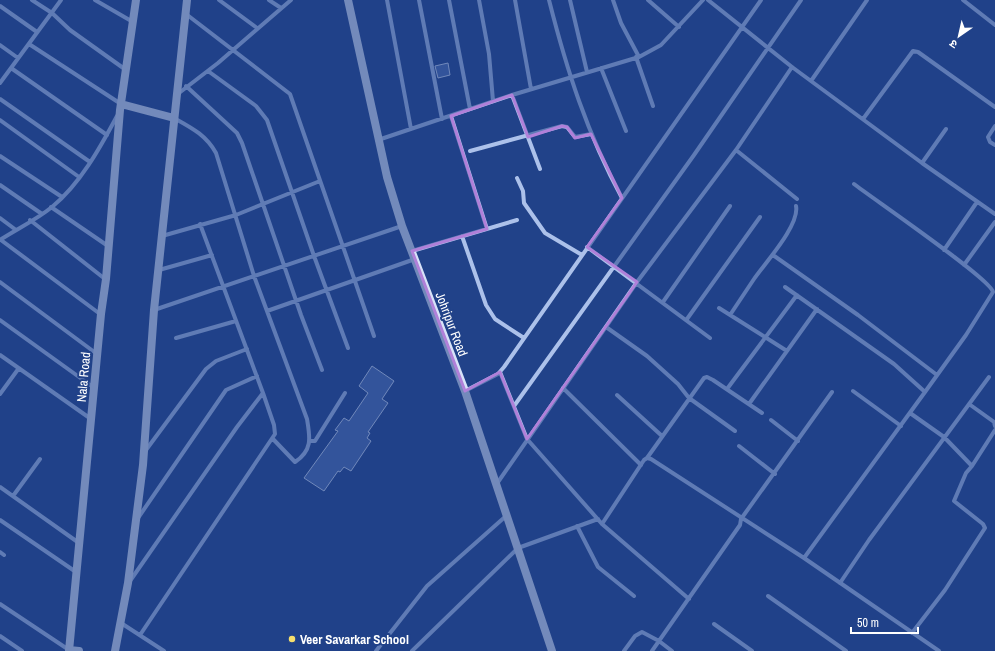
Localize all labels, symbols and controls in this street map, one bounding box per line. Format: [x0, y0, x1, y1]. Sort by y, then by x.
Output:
north arrow [939, 16, 979, 56]
text: उ [946, 36, 960, 52]
street label: Johripur Road [431, 290, 472, 359]
street label: Nala Road [73, 351, 94, 403]
scale bar [851, 609, 918, 635]
text: 50 m [857, 615, 879, 631]
place label: Veer Savarkar School [300, 631, 409, 648]
marker: Veer Savarkar School [287, 634, 297, 644]

